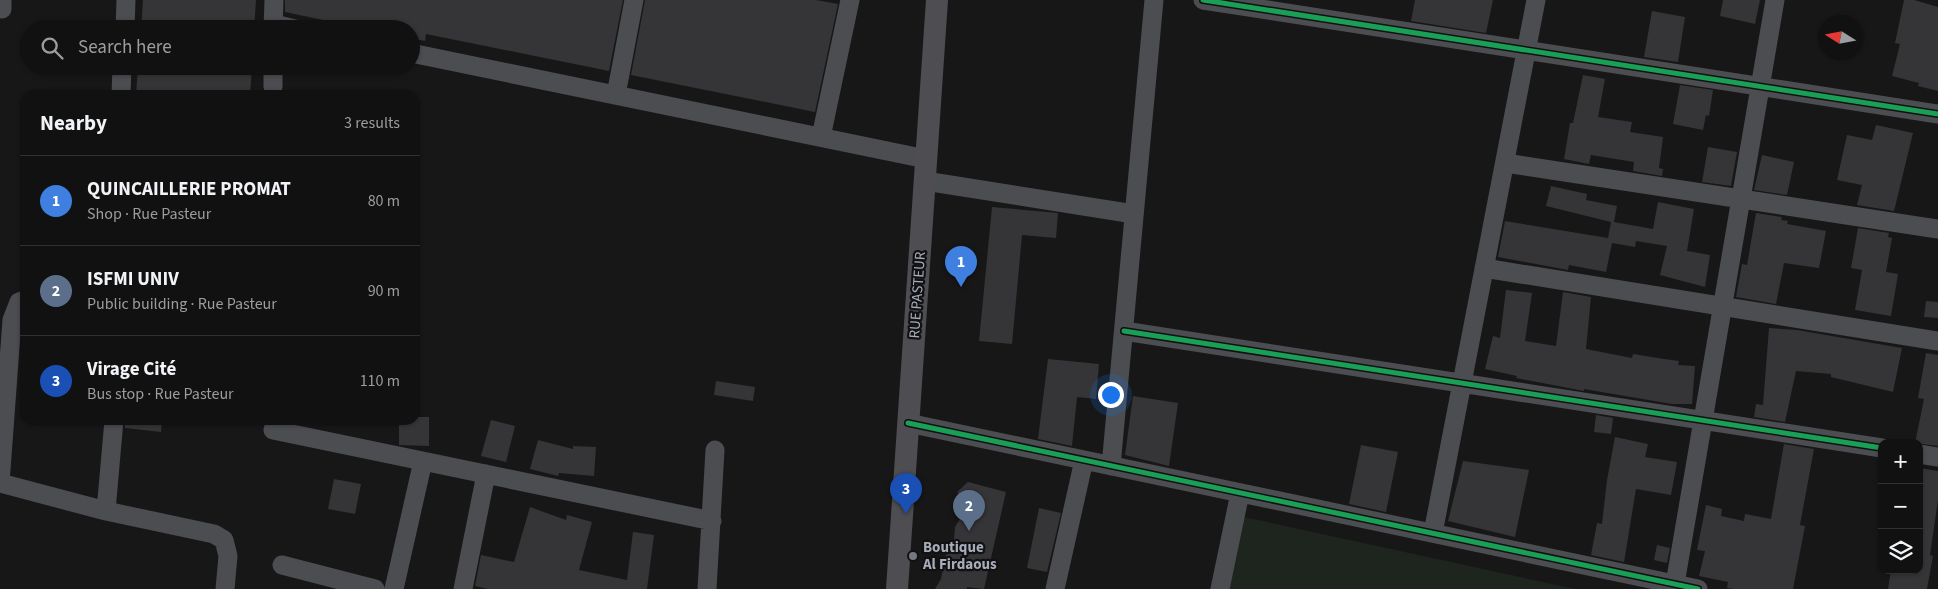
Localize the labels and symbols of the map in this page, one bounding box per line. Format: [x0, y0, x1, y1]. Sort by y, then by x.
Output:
north arrow [1818, 15, 1863, 60]
pin: 1 [945, 246, 977, 287]
street label: RUE PASTEUR [904, 250, 931, 339]
your location [1098, 382, 1124, 408]
pin: 3 [890, 473, 922, 514]
pin: 2 [953, 490, 985, 531]
place label: Boutique Al Firdaous [922, 537, 997, 575]
marker: Boutique Al Firdaous [907, 550, 919, 562]

